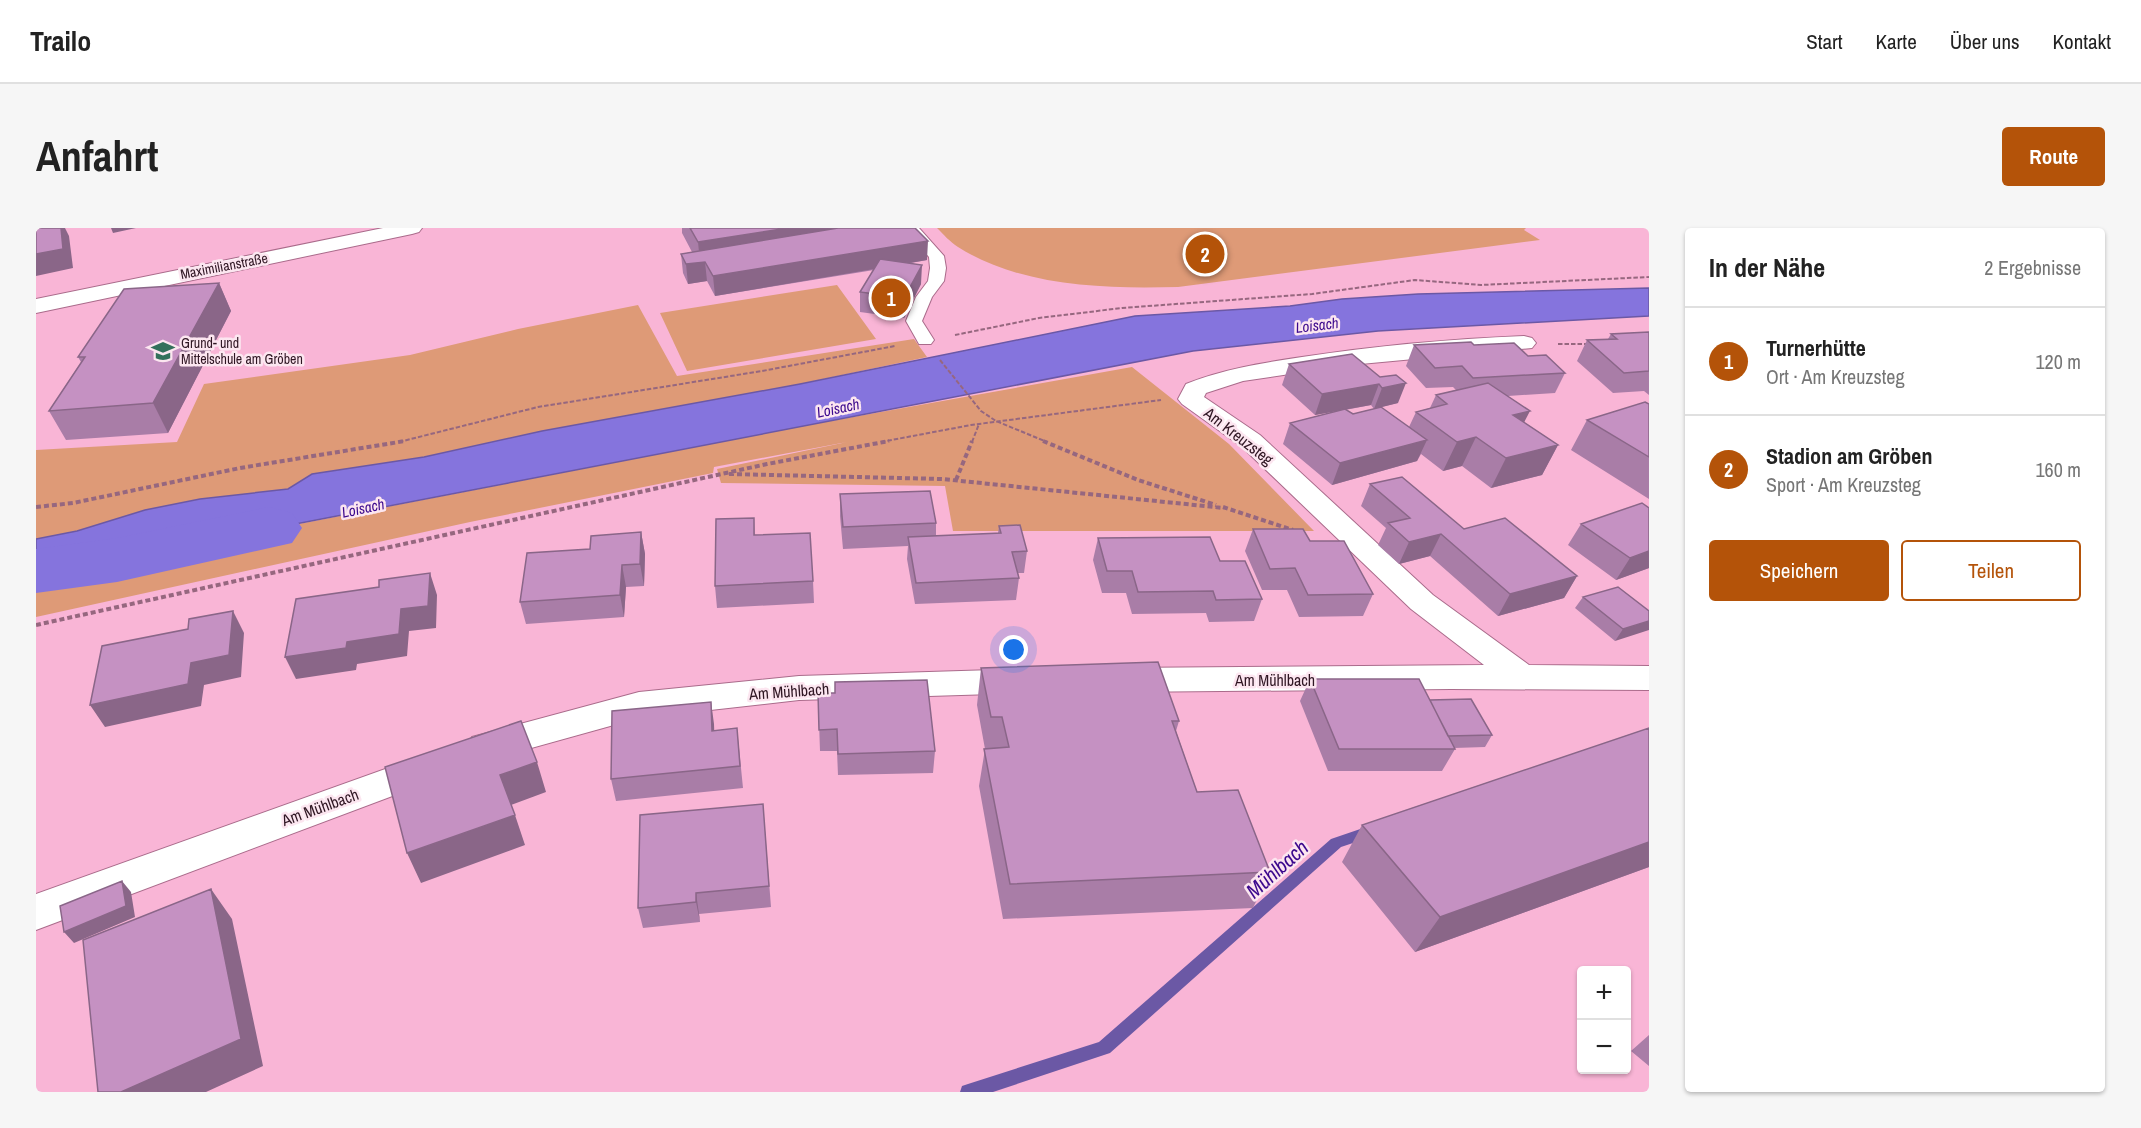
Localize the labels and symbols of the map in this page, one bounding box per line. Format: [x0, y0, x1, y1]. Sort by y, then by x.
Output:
pin: 2 [1186, 231, 1224, 276]
street label: Maximilianstraße [179, 249, 269, 283]
pin: 1 [872, 276, 910, 320]
water label: Loisach [1294, 312, 1340, 338]
place label: Grund- und Mittelschule am Gröben [181, 334, 303, 368]
school or university icon: Grund- und Mittelschule am Gröben [150, 338, 176, 364]
water label: Loisach [815, 393, 861, 423]
street label: Am Kreuzsteg [1199, 401, 1279, 470]
water label: Loisach [340, 493, 386, 523]
your location [999, 635, 1028, 664]
street label: Am Mühlbach [1234, 669, 1315, 691]
street label: Am Mühlbach [747, 677, 830, 705]
street label: Am Mühlbach [278, 783, 361, 831]
water label: Mühlbach [1240, 833, 1314, 905]

